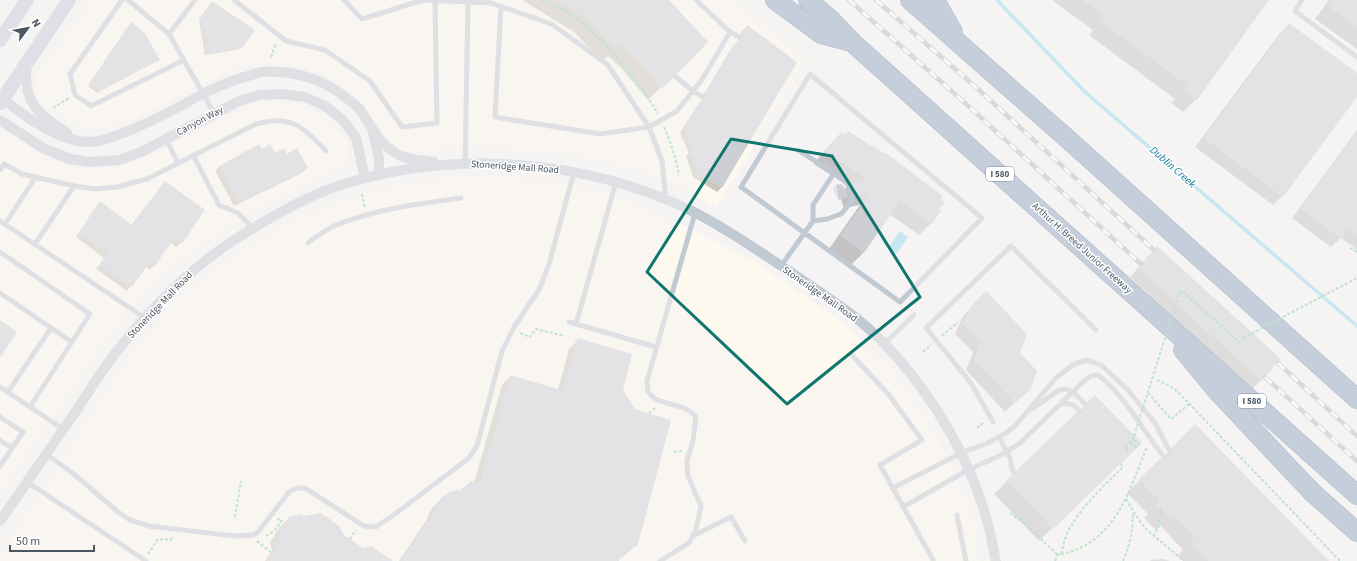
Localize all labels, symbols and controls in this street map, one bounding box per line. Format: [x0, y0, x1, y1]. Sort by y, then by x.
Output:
north arrow [8, 8, 48, 48]
text: N [28, 16, 44, 30]
street label: Canyon Way [174, 103, 226, 139]
water label: Dublin Creek [1147, 143, 1200, 192]
street label: Stoneridge Mall Road [470, 157, 560, 177]
road number: I 580 [986, 167, 1014, 181]
street label: Arthur H. Breed Junior Freeway [1029, 199, 1135, 297]
street label: Stoneridge Mall Road [780, 263, 860, 325]
street label: Stoneridge Mall Road [124, 268, 196, 342]
road number: I 580 [1238, 394, 1266, 408]
scale bar [10, 527, 94, 553]
text: 50 m [16, 533, 40, 550]

